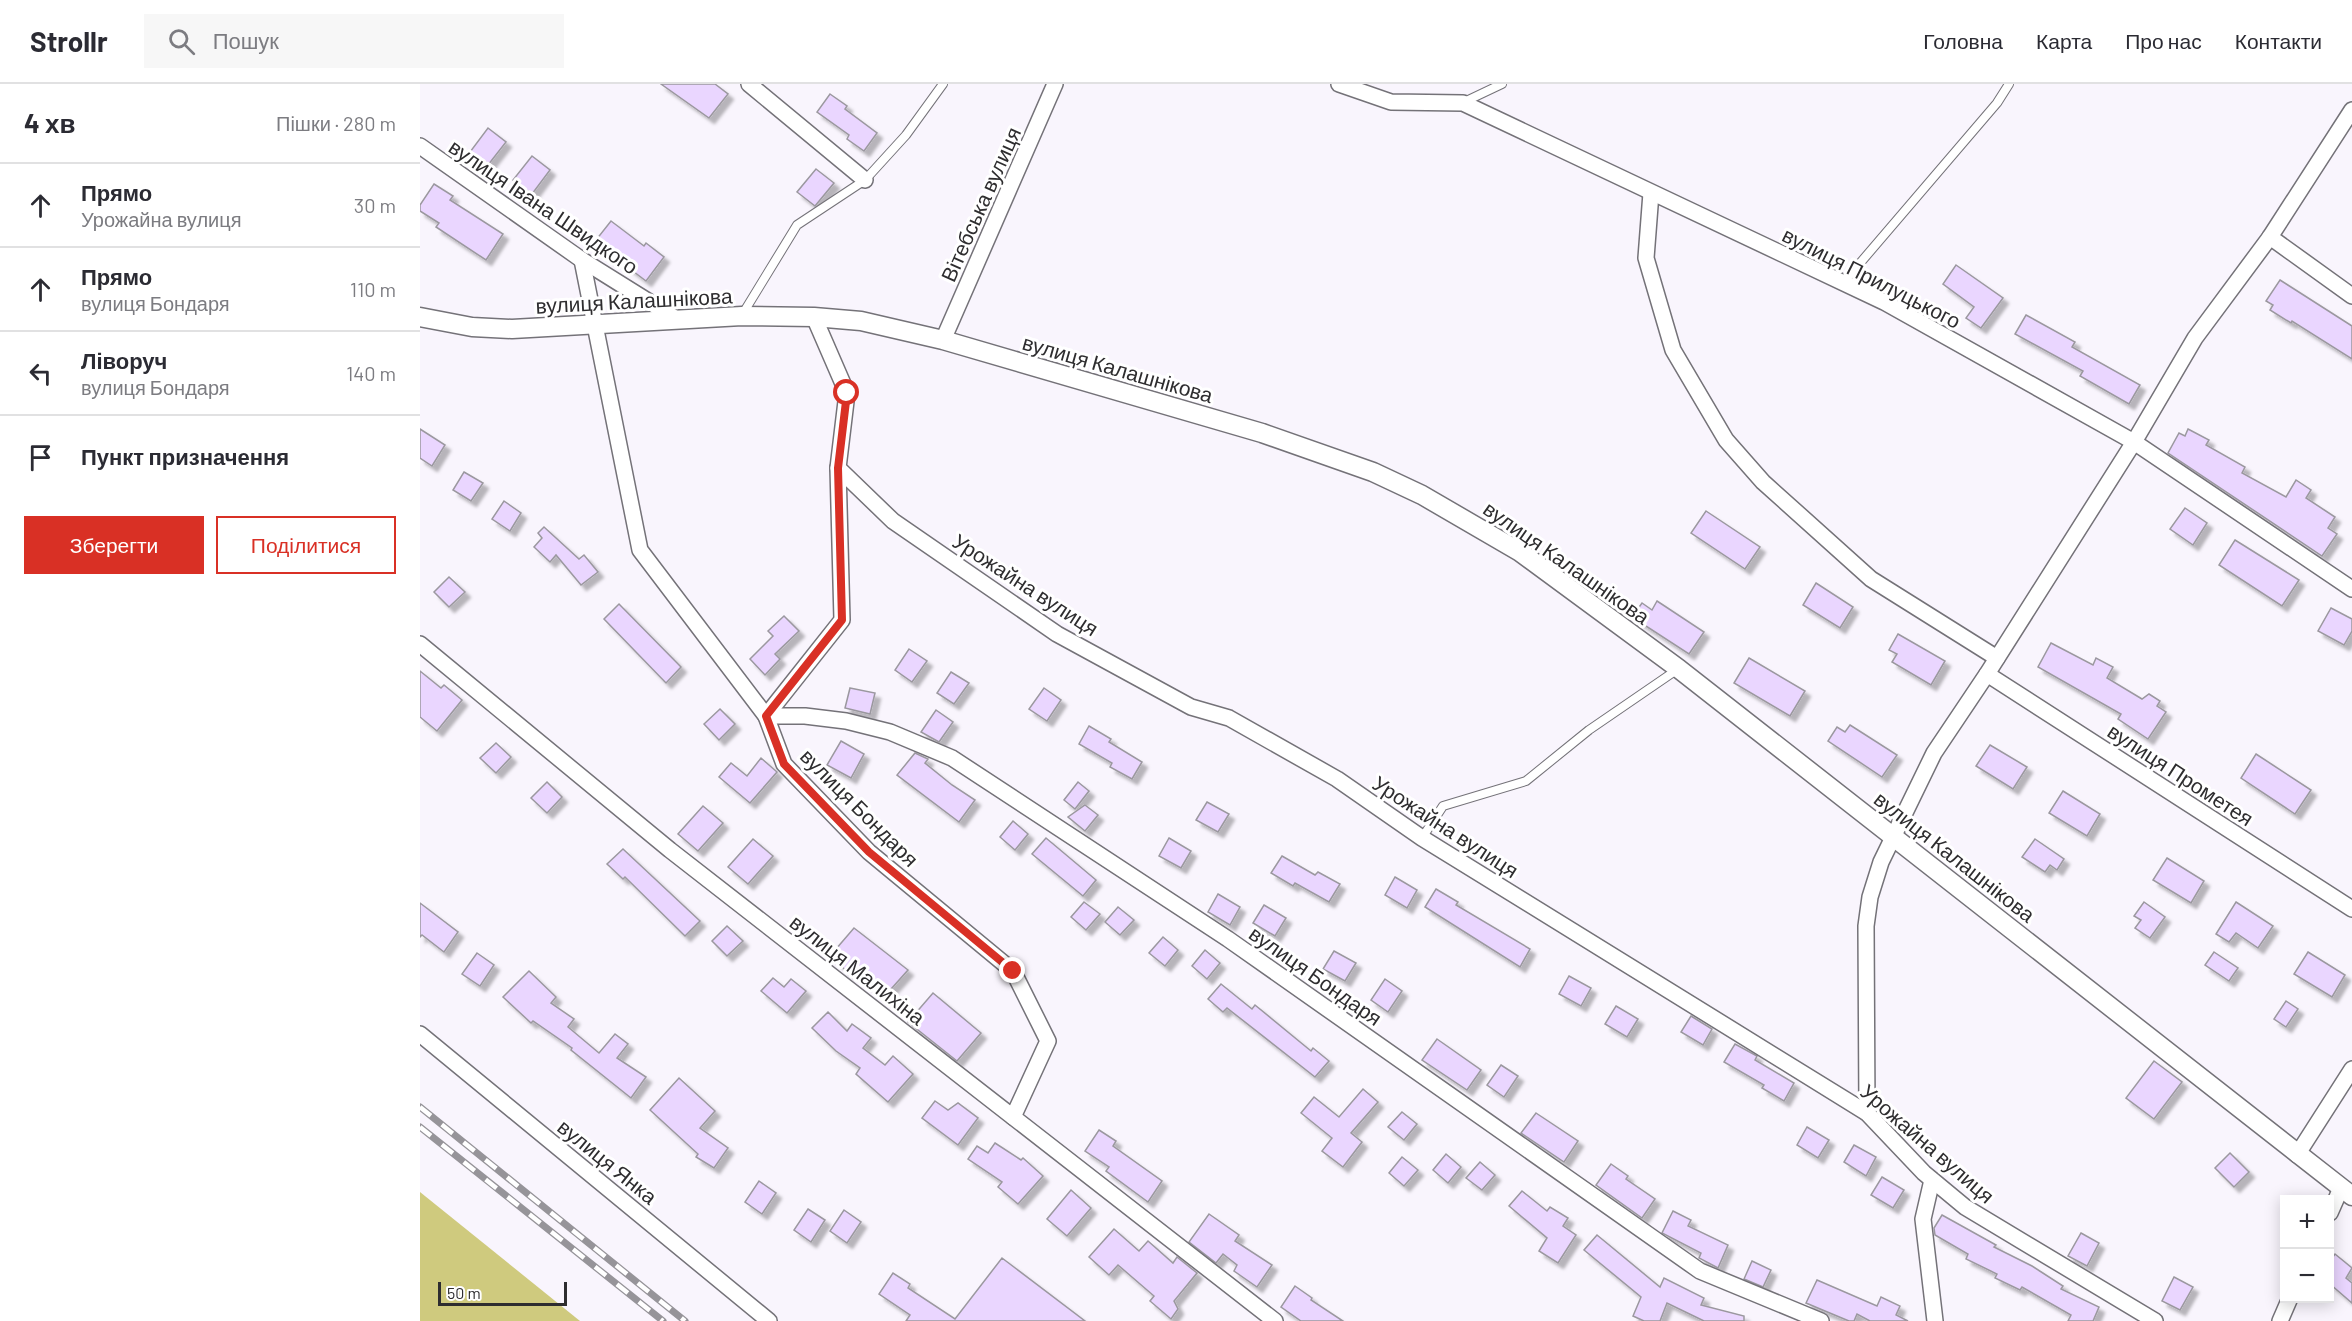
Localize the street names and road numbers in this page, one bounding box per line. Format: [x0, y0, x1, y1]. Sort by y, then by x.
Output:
street label: Вітебська вулиця [935, 123, 1025, 285]
street label: вулиця Івана Швидкого [445, 133, 643, 279]
street label: вулиця Прилуцького [1779, 221, 1965, 333]
street label: вулиця Калашнікова [535, 282, 733, 318]
street label: вулиця Калашнікова [1020, 329, 1216, 407]
street label: вулиця Калашнікова [1479, 495, 1655, 629]
street label: Урожайна вулиця [949, 528, 1103, 640]
street label: вулиця Прометея [2103, 718, 2259, 830]
street label: вулиця Бондаря [796, 743, 924, 871]
street label: Урожайна вулиця [1369, 770, 1523, 882]
street label: вулиця Калашнікова [1870, 786, 2041, 927]
street label: вулиця Малихіна [786, 909, 931, 1030]
street label: вулиця Бондаря [1245, 920, 1387, 1030]
street label: Урожайна вулиця [1856, 1078, 2000, 1208]
street label: вулиця Янка [553, 1113, 663, 1209]

